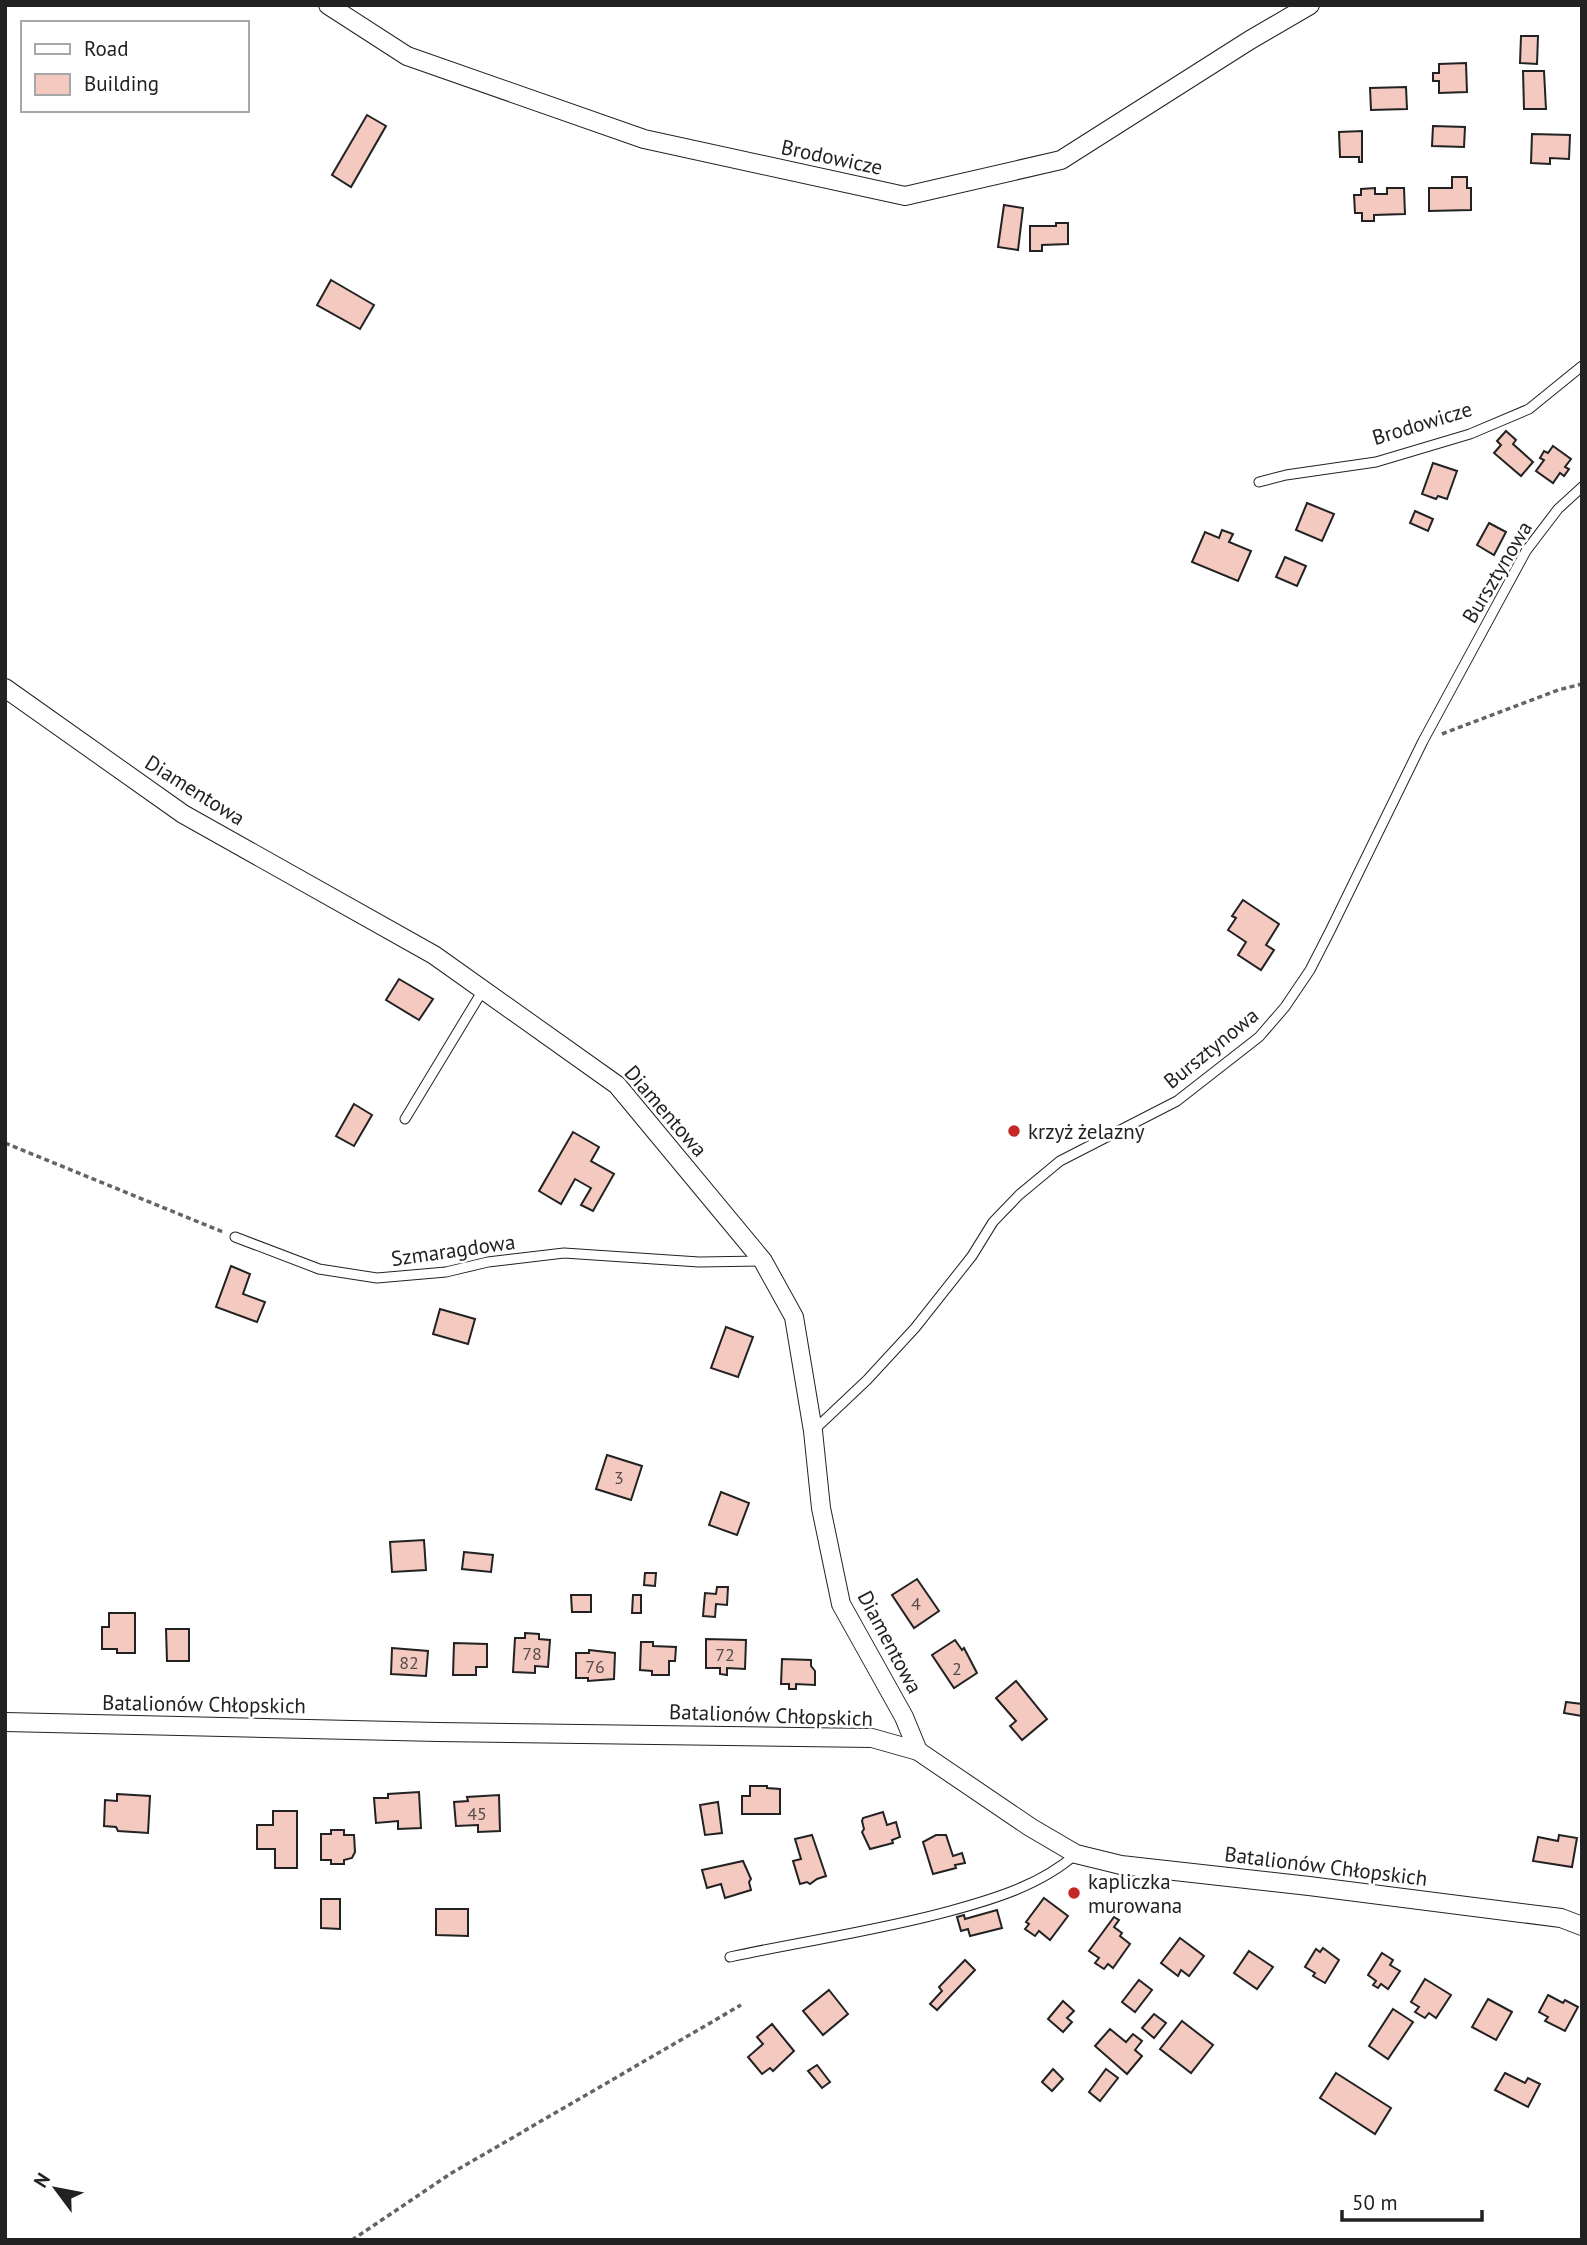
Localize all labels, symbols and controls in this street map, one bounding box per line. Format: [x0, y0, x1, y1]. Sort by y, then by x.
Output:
legend [21, 21, 248, 112]
text: Road [84, 35, 128, 62]
text: Building [84, 70, 159, 97]
street label: Brodowicze [779, 133, 885, 181]
street label: Brodowicze [1369, 395, 1475, 451]
street label: Bursztynowa [1456, 516, 1538, 628]
street label: Diamentowa [140, 749, 250, 831]
street label: Bursztynowa [1158, 1002, 1264, 1094]
street label: Diamentowa [619, 1060, 713, 1162]
place label: krzyż żelazny [1028, 1118, 1145, 1145]
marker: krzyż żelazny [1006, 1123, 1022, 1139]
street label: Szmaragdowa [389, 1228, 517, 1272]
house number: 3 [614, 1466, 624, 1489]
street label: Diamentowa [852, 1586, 928, 1698]
house number: 4 [911, 1592, 921, 1615]
house number: 78 [522, 1642, 542, 1665]
house number: 72 [715, 1643, 735, 1666]
house number: 82 [399, 1651, 419, 1674]
house number: 76 [585, 1655, 605, 1678]
house number: 2 [952, 1657, 962, 1680]
street label: Batalionów Chłopskich [102, 1689, 306, 1719]
street label: Batalionów Chłopskich [669, 1698, 873, 1732]
house number: 45 [467, 1802, 487, 1825]
street label: Batalionów Chłopskich [1223, 1840, 1429, 1892]
place label: kapliczka murowana [1088, 1868, 1182, 1919]
marker: kapliczka murowana [1066, 1885, 1082, 1901]
north arrow [21, 2154, 91, 2224]
text: N [28, 2168, 55, 2192]
scale bar [1342, 2178, 1482, 2222]
text: 50 m [1352, 2189, 1398, 2216]

